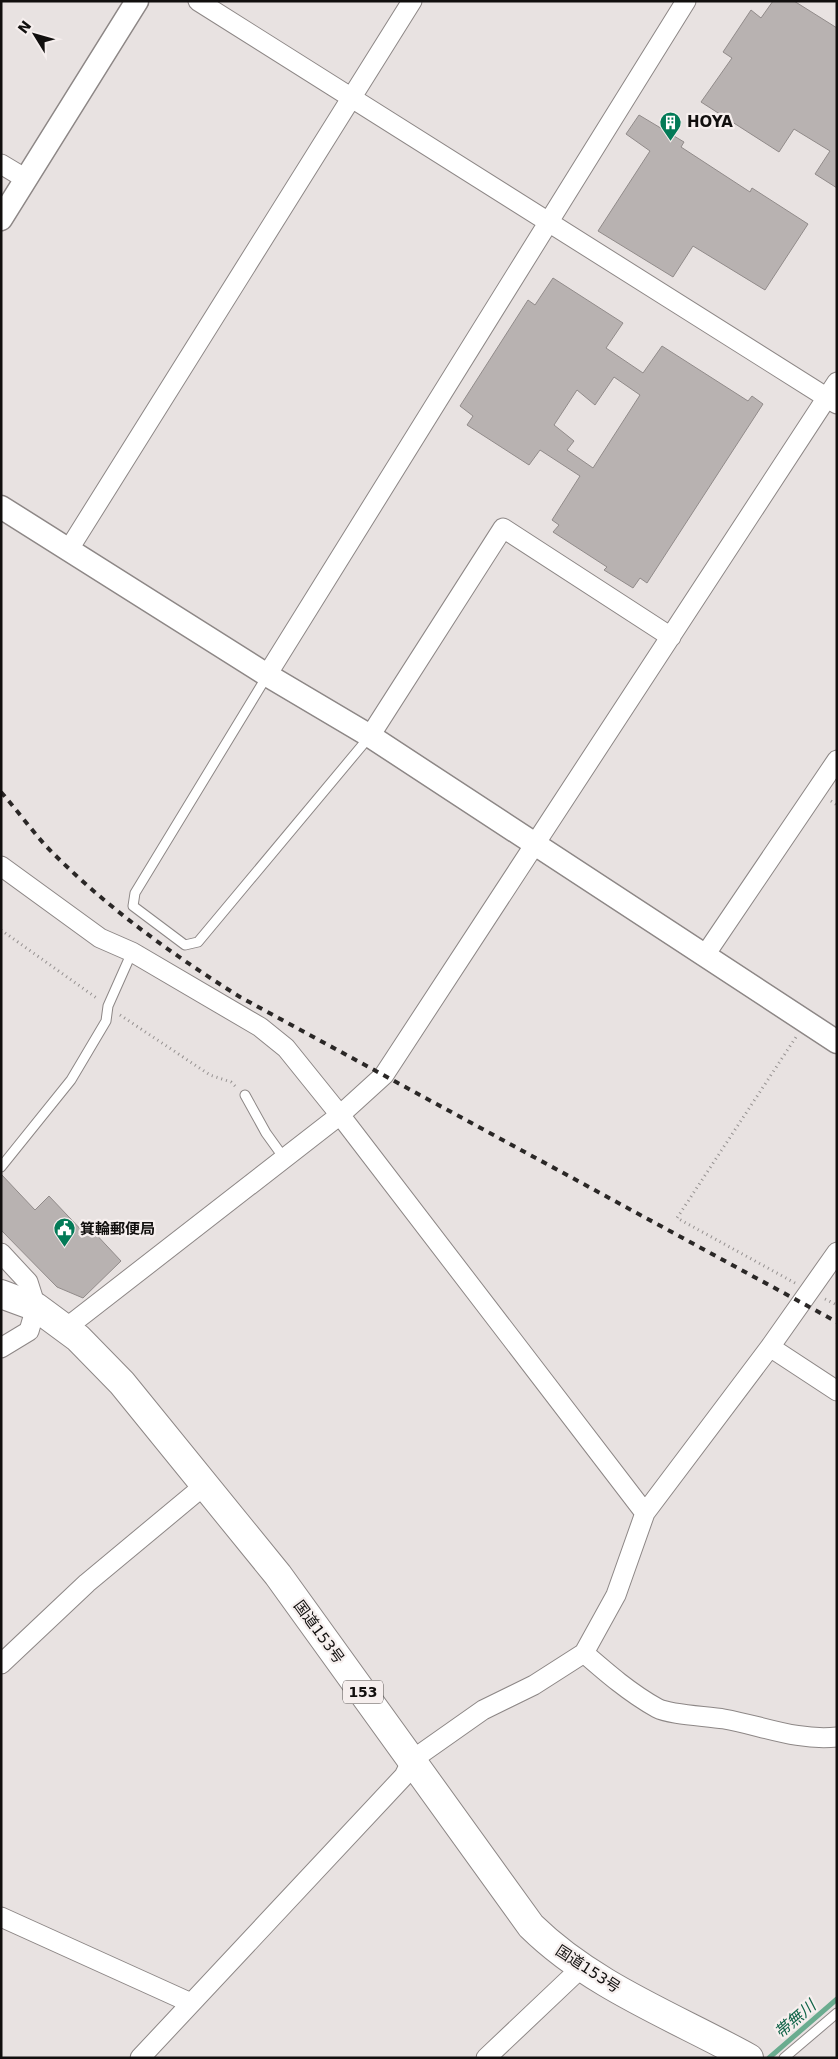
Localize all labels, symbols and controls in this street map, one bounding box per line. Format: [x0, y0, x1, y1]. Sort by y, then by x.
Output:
north arrow [10, 10, 60, 60]
text: N [15, 18, 35, 37]
building icon: HOYA [659, 110, 683, 141]
place label: HOYA [687, 113, 733, 131]
public building icon: 箕輪郵便局 [52, 1217, 76, 1248]
place label: 箕輪郵便局 [80, 1220, 155, 1238]
street label: 国道153号 [290, 1597, 348, 1667]
road number: 153 [343, 1680, 383, 1704]
street label: 国道153号 [552, 1941, 624, 1997]
water label: 帯無川 [771, 1995, 821, 2042]

